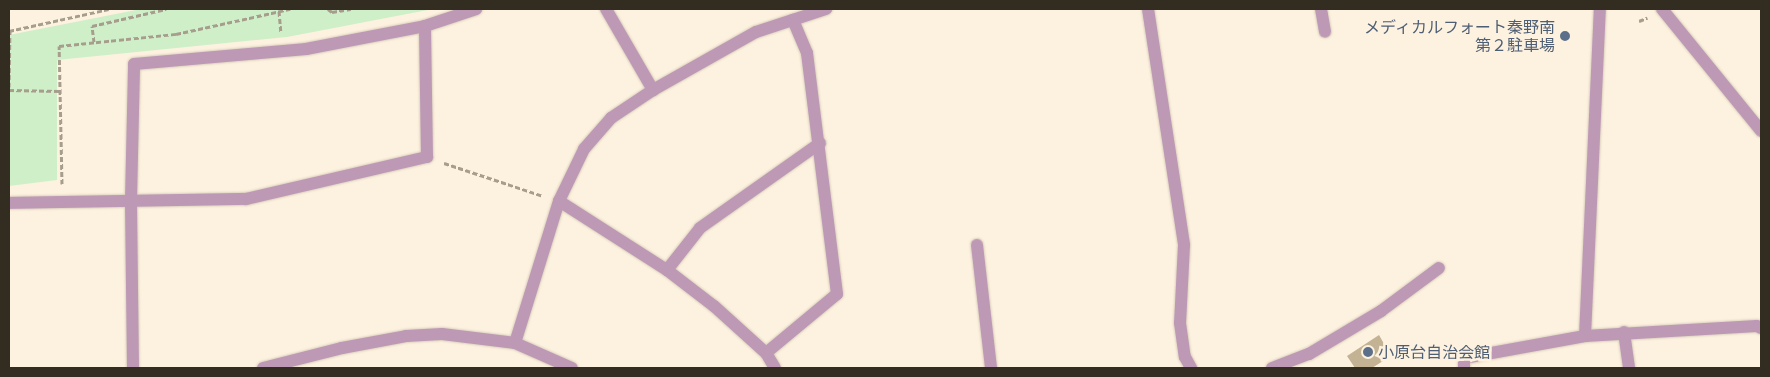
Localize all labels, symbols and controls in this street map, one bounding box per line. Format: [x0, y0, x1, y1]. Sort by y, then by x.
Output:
place label: メディカルフォート秦野南 第２駐車場 [1363, 17, 1555, 55]
marker: メディカルフォート秦野南 第２駐車場 [1559, 30, 1571, 42]
place label: 小原台自治会館 [1378, 342, 1490, 362]
marker: 小原台自治会館 [1362, 346, 1374, 358]

